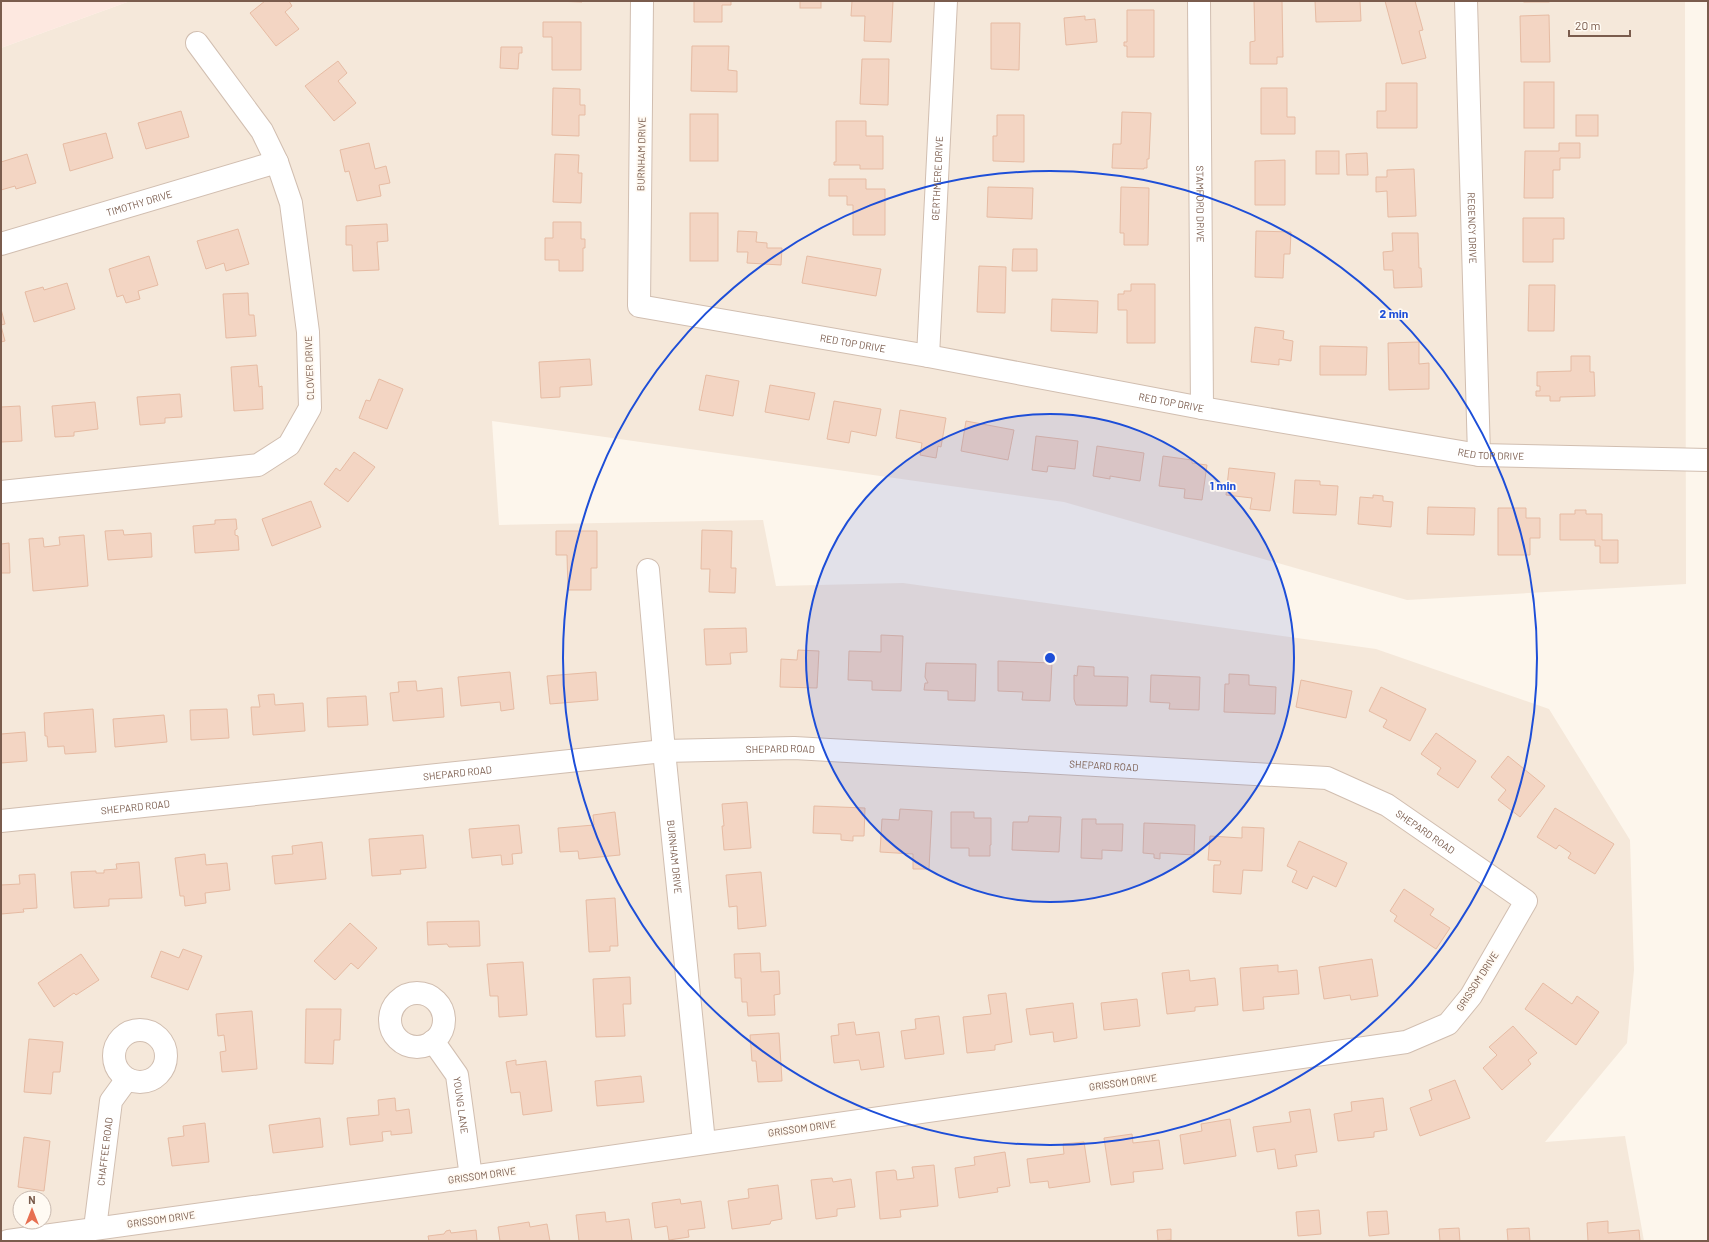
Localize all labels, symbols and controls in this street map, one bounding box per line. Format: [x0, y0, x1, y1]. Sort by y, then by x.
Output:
scale bar [1569, 12, 1630, 38]
text: 20 m [1575, 18, 1601, 32]
street label: BURNHAM DRIVE [634, 117, 648, 191]
street label: GERTHMERE DRIVE [929, 136, 945, 221]
street label: STAMFORD DRIVE [1194, 165, 1207, 242]
street label: TIMOTHY DRIVE [105, 188, 173, 218]
street label: REGENCY DRIVE [1465, 192, 1480, 264]
text: 2 min [1380, 306, 1408, 320]
street label: RED TOP DRIVE [819, 331, 887, 355]
street label: CLOVER DRIVE [302, 336, 316, 400]
street label: RED TOP DRIVE [1138, 390, 1205, 414]
street label: RED TOP DRIVE [1457, 446, 1524, 462]
text: 1 min [1210, 478, 1236, 492]
centre of rings [1043, 651, 1057, 665]
street label: SHEPARD ROAD [746, 742, 815, 755]
street label: SHEPARD ROAD [1069, 758, 1139, 773]
street label: SHEPARD ROAD [422, 763, 492, 782]
street label: SHEPARD ROAD [100, 797, 170, 816]
street label: SHEPARD ROAD [1394, 807, 1457, 856]
street label: BURNHAM DRIVE [665, 819, 685, 894]
street label: GRISSOM DRIVE [1453, 949, 1501, 1013]
street label: GRISSOM DRIVE [1088, 1071, 1158, 1093]
street label: YOUNG LANE [451, 1076, 471, 1135]
street label: CHAFFEE ROAD [94, 1117, 115, 1187]
street label: GRISSOM DRIVE [767, 1117, 837, 1139]
street label: GRISSOM DRIVE [447, 1164, 517, 1186]
north arrow [12, 1190, 52, 1230]
text: N [28, 1193, 36, 1206]
street label: GRISSOM DRIVE [126, 1208, 196, 1230]

